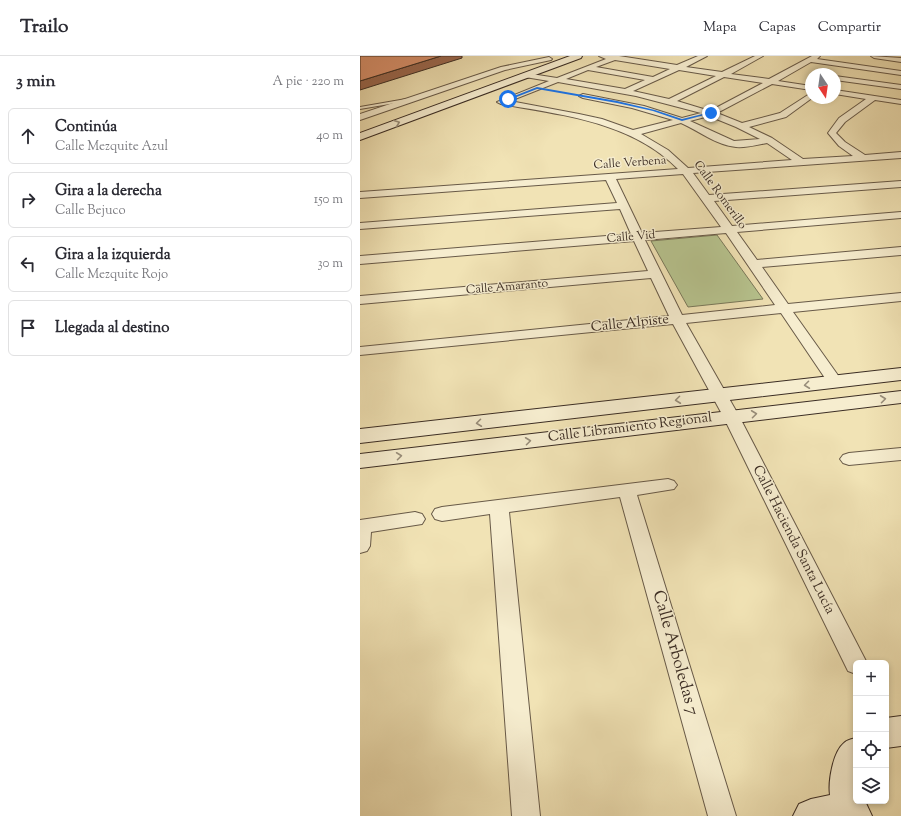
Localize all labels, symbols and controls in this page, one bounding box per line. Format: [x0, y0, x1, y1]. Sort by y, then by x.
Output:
text: Trailo [20, 14, 68, 41]
text: Mapa [703, 18, 737, 38]
text: Capas [759, 18, 796, 38]
text: Compartir [818, 18, 881, 38]
north arrow [805, 68, 841, 104]
text: 3 min [16, 70, 55, 94]
text: A pie · 220 m [272, 73, 344, 91]
route start [499, 90, 517, 108]
route end [702, 104, 720, 122]
text: Continúa [55, 117, 117, 138]
one-way arrow [393, 120, 400, 128]
icon: ahead [17, 125, 39, 147]
text: 40 m [316, 127, 343, 145]
text: Calle Mezquite Azul [55, 138, 168, 156]
street label: Calle Verbena [593, 151, 668, 175]
street label: Calle Romerillo [689, 157, 751, 233]
text: Gira a la derecha [55, 181, 162, 202]
icon: right [17, 189, 39, 211]
text: 150 m [314, 191, 343, 209]
text: Calle Bejuco [55, 202, 126, 220]
street label: Calle Vid [606, 226, 656, 248]
text: Gira a la izquierda [55, 245, 171, 266]
icon: left [17, 253, 39, 275]
text: 30 m [317, 255, 343, 273]
text: Calle Mezquite Rojo [55, 266, 168, 284]
street label: Calle Amaranto [465, 274, 549, 300]
street label: Calle Alpiste [590, 310, 670, 338]
icon: arrive [17, 317, 39, 339]
text: Llegada al destino [55, 318, 170, 339]
one-way arrow [804, 380, 810, 389]
one-way arrow [880, 394, 886, 403]
one-way arrow [674, 395, 681, 404]
street label: Calle Libramiento Regional [547, 408, 713, 448]
one-way arrow [751, 409, 757, 418]
one-way arrow [476, 418, 482, 427]
one-way arrow [525, 437, 531, 446]
one-way arrow [396, 452, 402, 461]
street label: Calle Hacienda Santa Lucía [747, 462, 840, 618]
street label: Calle Arboledas 7 [646, 588, 704, 719]
map controls [853, 660, 889, 804]
button: + [853, 660, 889, 696]
button: − [853, 696, 889, 732]
button: locate [853, 732, 889, 768]
button: layers [853, 768, 889, 804]

